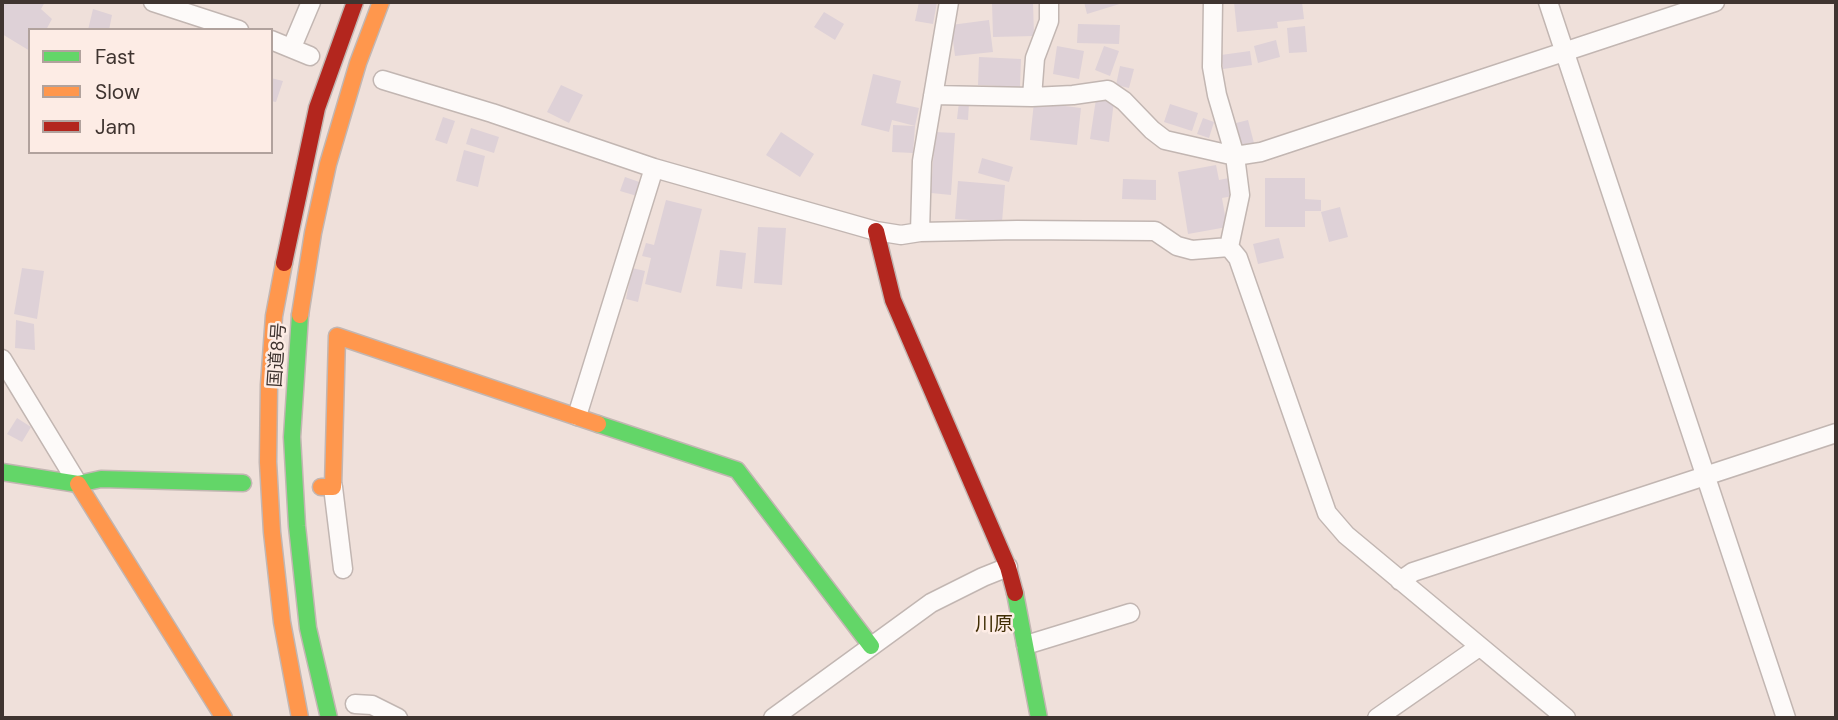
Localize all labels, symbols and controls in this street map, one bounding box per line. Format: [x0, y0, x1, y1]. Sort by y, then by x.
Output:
legend [28, 28, 273, 154]
text: Fast [95, 43, 135, 71]
text: Slow [95, 78, 140, 106]
text: Jam [95, 113, 136, 141]
street label: 国道8号 [265, 322, 291, 388]
district label: 川原 [975, 614, 1013, 636]

